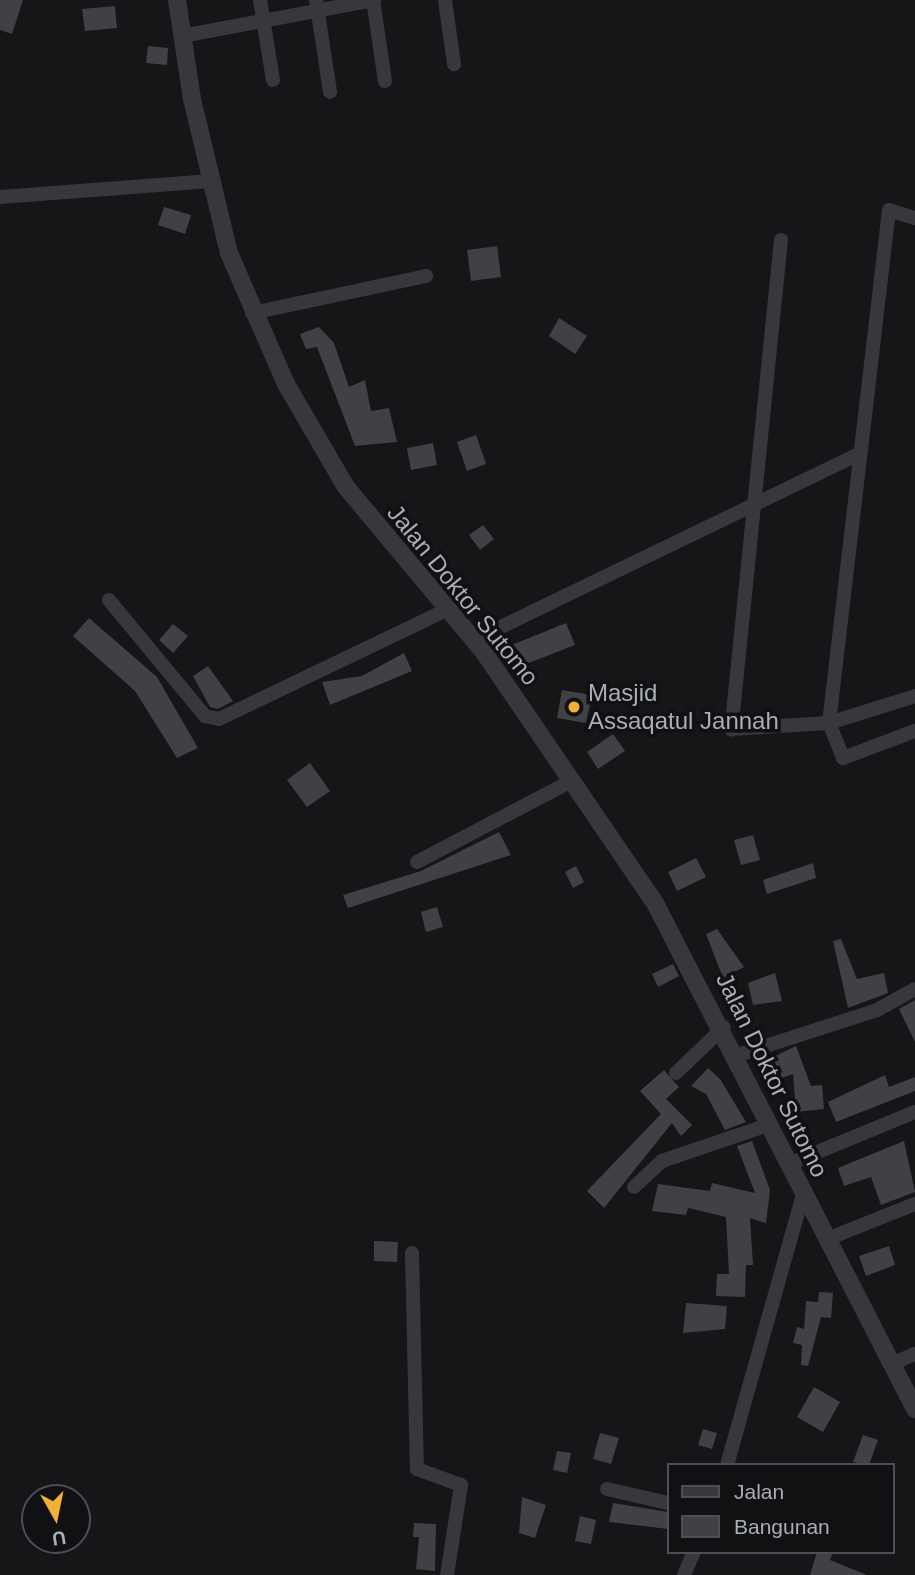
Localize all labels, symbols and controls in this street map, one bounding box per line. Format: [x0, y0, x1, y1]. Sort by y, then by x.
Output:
street label: Jalan Doktor Sutomo [381, 499, 545, 691]
place label: Masjid Assaqatul Jannah [588, 679, 779, 735]
marker: Masjid Assaqatul Jannah [566, 699, 582, 715]
street label: Jalan Doktor Sutomo [710, 968, 834, 1182]
legend [666, 1463, 894, 1554]
text: Jalan [734, 1480, 784, 1503]
north arrow [21, 1484, 91, 1554]
text: Bangunan [734, 1515, 830, 1538]
text: U [51, 1527, 67, 1550]

